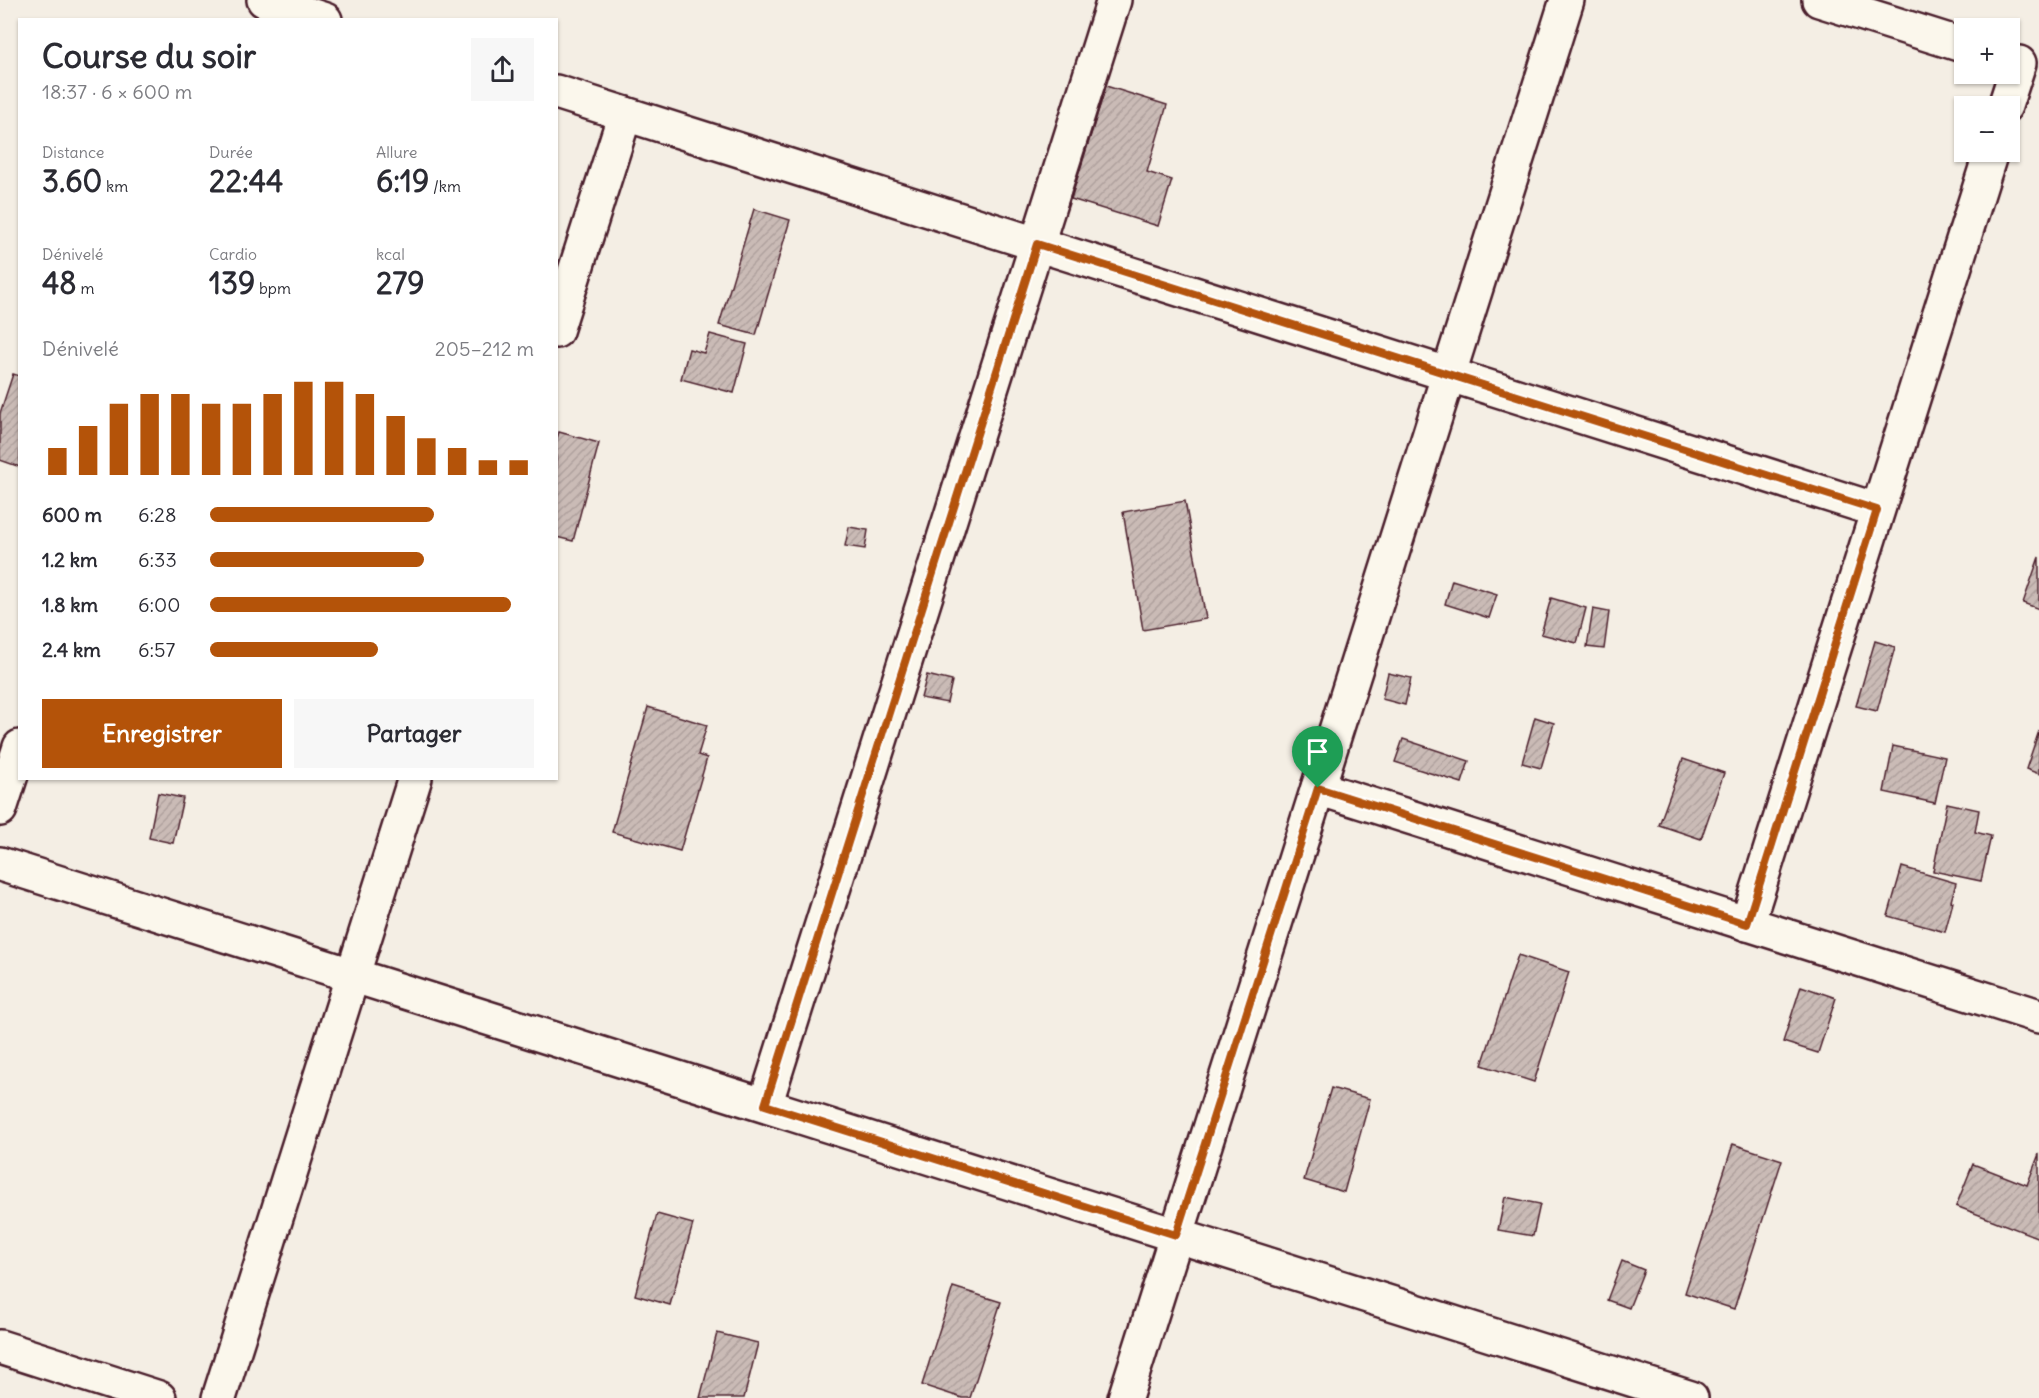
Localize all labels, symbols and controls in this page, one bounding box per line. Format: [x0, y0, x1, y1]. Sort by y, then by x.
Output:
map controls [1954, 18, 2020, 162]
button: + [1954, 18, 2020, 84]
text: Course du soir [42, 35, 256, 77]
button: share [471, 38, 534, 101]
text: 18:37 · 6 × 600 m [42, 79, 192, 104]
button: − [1954, 96, 2020, 162]
text: Distance [42, 142, 104, 162]
text: Durée [209, 142, 253, 162]
text: Allure [376, 142, 417, 162]
text: 3.60 [42, 162, 102, 200]
text: 22:44 [209, 162, 283, 200]
text: 6:19 [376, 162, 429, 200]
text: km [102, 176, 128, 196]
text: /km [429, 176, 461, 196]
text: Dénivelé [42, 244, 103, 264]
text: Cardio [209, 244, 257, 264]
text: kcal [376, 244, 405, 264]
text: 48 [42, 264, 77, 302]
text: 139 [209, 264, 255, 302]
text: 279 [376, 264, 424, 302]
text: m [77, 278, 94, 298]
text: bpm [255, 278, 291, 298]
text: Dénivelé [42, 336, 119, 361]
text: 205–212 m [435, 336, 534, 361]
text: 600 m [42, 502, 102, 527]
text: 6:28 [138, 502, 177, 527]
text: 1.2 km [42, 547, 98, 572]
text: 6:33 [138, 547, 177, 572]
text: 1.8 km [42, 592, 98, 617]
text: 6:00 [138, 592, 180, 617]
text: 2.4 km [42, 637, 101, 662]
text: 6:57 [138, 637, 175, 662]
button: Enregistrer [42, 699, 282, 768]
button: Partager [294, 699, 534, 768]
pin [1292, 726, 1343, 788]
icon: arrive [1301, 735, 1334, 768]

